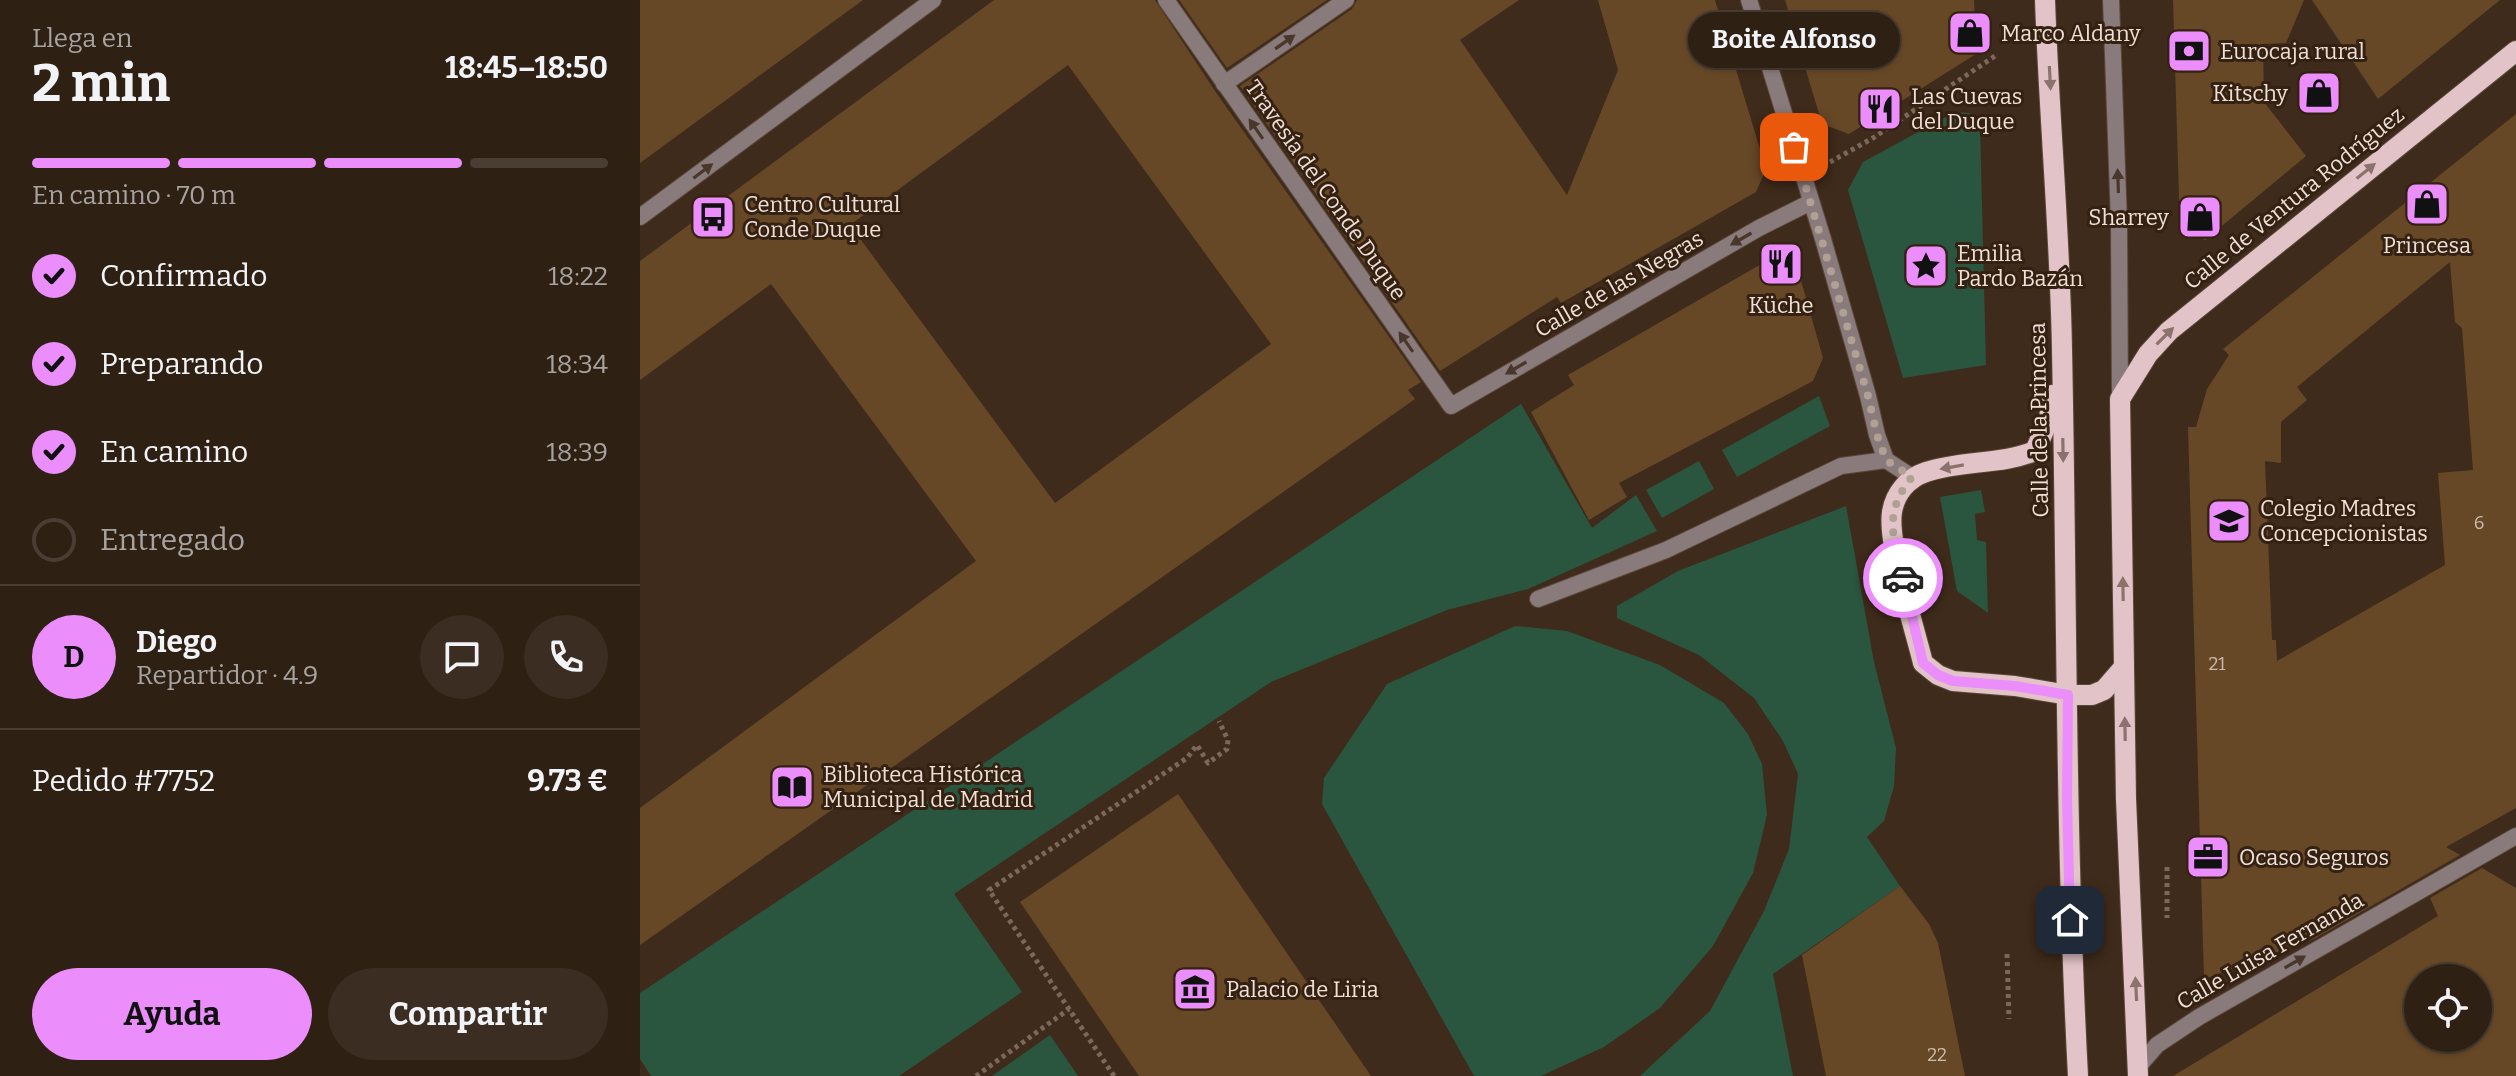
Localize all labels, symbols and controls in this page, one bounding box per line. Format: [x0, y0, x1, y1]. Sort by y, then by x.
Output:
shop icon: Marco Aldany [1946, 9, 1994, 57]
callout: Boite Alfonso [1688, 11, 1900, 67]
place label: Marco Aldany [2001, 20, 2141, 47]
text: Llega en [32, 23, 132, 54]
text: Boite Alfonso [1712, 24, 1876, 55]
bank icon: Eurocaja rural [2165, 27, 2213, 75]
one-way arrow [1275, 35, 1296, 50]
place label: Eurocaja rural [2220, 38, 2365, 65]
text: 18:45–18:50 [445, 50, 608, 86]
text: 2 min [32, 52, 170, 115]
one-way arrow [2043, 66, 2056, 91]
shop icon: Kitschy [2295, 69, 2343, 117]
street label: Travesía del Conde Duque [1240, 75, 1412, 305]
place label: Kitschy [2212, 80, 2288, 107]
place label: Las Cuevas del Duque [1911, 83, 2022, 135]
restaurant icon: Las Cuevas del Duque [1856, 85, 1904, 133]
street label: Calle de Ventura Rodríguez [2179, 101, 2409, 295]
pin [1760, 113, 1828, 181]
one-way arrow [1249, 119, 1264, 140]
icon: bag [1772, 125, 1816, 169]
one-way arrow [693, 163, 713, 179]
one-way arrow [2356, 163, 2376, 180]
one-way arrow [2111, 168, 2124, 193]
text: En camino · 70 m [32, 180, 236, 211]
shop icon: Princesa [2403, 180, 2451, 228]
place label: Centro Cultural Conde Duque [744, 191, 900, 243]
bus stop icon: Centro Cultural Conde Duque [689, 193, 737, 241]
shop icon: Sharrey [2176, 193, 2224, 241]
place label: Sharrey [2088, 204, 2169, 231]
street label: Calle de las Negras [1530, 225, 1708, 343]
one-way arrow [1730, 232, 1753, 246]
place label: Princesa [2383, 232, 2471, 259]
restaurant icon: Küche [1757, 240, 1805, 288]
place label: Emilia Pardo Bazán [1957, 240, 2083, 292]
place icon: Emilia Pardo Bazán [1902, 242, 1950, 290]
icon: check [32, 254, 76, 298]
text: Confirmado [100, 258, 267, 294]
text: 18:22 [548, 261, 608, 292]
place label: Küche [1748, 292, 1814, 319]
street label: Calle de la Princesa [2024, 322, 2054, 518]
one-way arrow [2155, 327, 2174, 346]
one-way arrow [1399, 331, 1414, 352]
icon: check [32, 342, 76, 386]
text: Preparando [100, 346, 264, 382]
text: 18:34 [546, 349, 608, 380]
one-way arrow [1505, 361, 1527, 375]
icon: check [32, 430, 76, 474]
text: En camino [100, 434, 248, 470]
text: 18:39 [546, 437, 608, 468]
one-way arrow [2057, 438, 2069, 463]
one-way arrow [1939, 461, 1964, 474]
place label: Colegio Madres Concepcionistas [2260, 495, 2428, 547]
school or university icon: Colegio Madres Concepcionistas [2205, 497, 2253, 545]
house number: 6 [2474, 512, 2484, 534]
text: Entregado [100, 522, 245, 558]
courier [1863, 538, 1943, 618]
icon: car [1881, 556, 1925, 600]
one-way arrow [2117, 576, 2129, 601]
button: chat [420, 615, 504, 699]
button: phone [524, 615, 608, 699]
text: Diego [136, 624, 217, 660]
text: D [63, 639, 85, 675]
house number: 21 [2208, 653, 2226, 675]
text: Repartidor · 4.9 [136, 660, 318, 691]
one-way arrow [2119, 716, 2131, 741]
place label: Biblioteca Histórica Municipal de Madrid [823, 761, 1033, 813]
text: Pedido #7752 [32, 763, 215, 799]
text: 9.73 € [527, 763, 608, 799]
library icon: Biblioteca Histórica Municipal de Madrid [768, 763, 816, 811]
office icon: Ocaso Seguros [2184, 833, 2232, 881]
place label: Ocaso Seguros [2239, 844, 2389, 871]
pin [2036, 886, 2104, 954]
street label: Calle Luisa Fernanda [2172, 886, 2368, 1016]
icon: home [2048, 898, 2092, 942]
one-way arrow [2284, 955, 2306, 969]
map controls [2404, 964, 2492, 1052]
button: locate [2404, 964, 2492, 1052]
museum icon: Palacio de Liria [1171, 965, 1219, 1013]
button: Ayuda [32, 968, 312, 1060]
button: Compartir [328, 968, 608, 1060]
place label: Palacio de Liria [1226, 976, 1379, 1003]
one-way arrow [2129, 976, 2142, 1001]
house number: 22 [1927, 1044, 1947, 1066]

